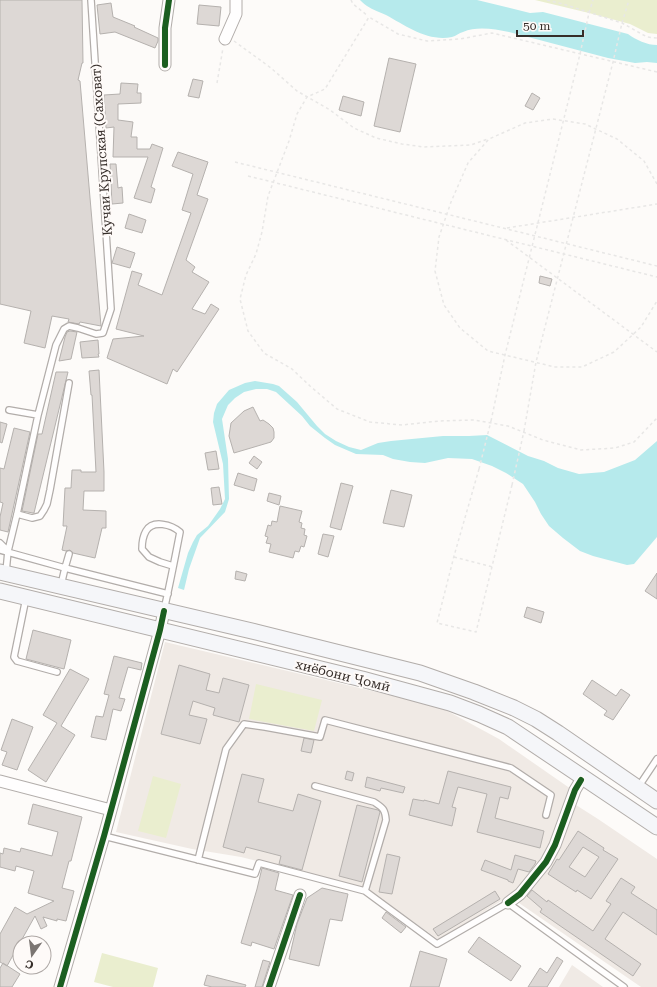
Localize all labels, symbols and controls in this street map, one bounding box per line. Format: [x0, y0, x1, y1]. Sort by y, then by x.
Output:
scale bar [517, 12, 583, 38]
text: 50 m [523, 19, 550, 33]
street label: Кучаи Крупская (Саховат) [88, 64, 115, 236]
street label: хиёбони Ҷомӣ [294, 656, 392, 695]
north arrow [12, 935, 52, 975]
text: С [24, 957, 35, 971]

